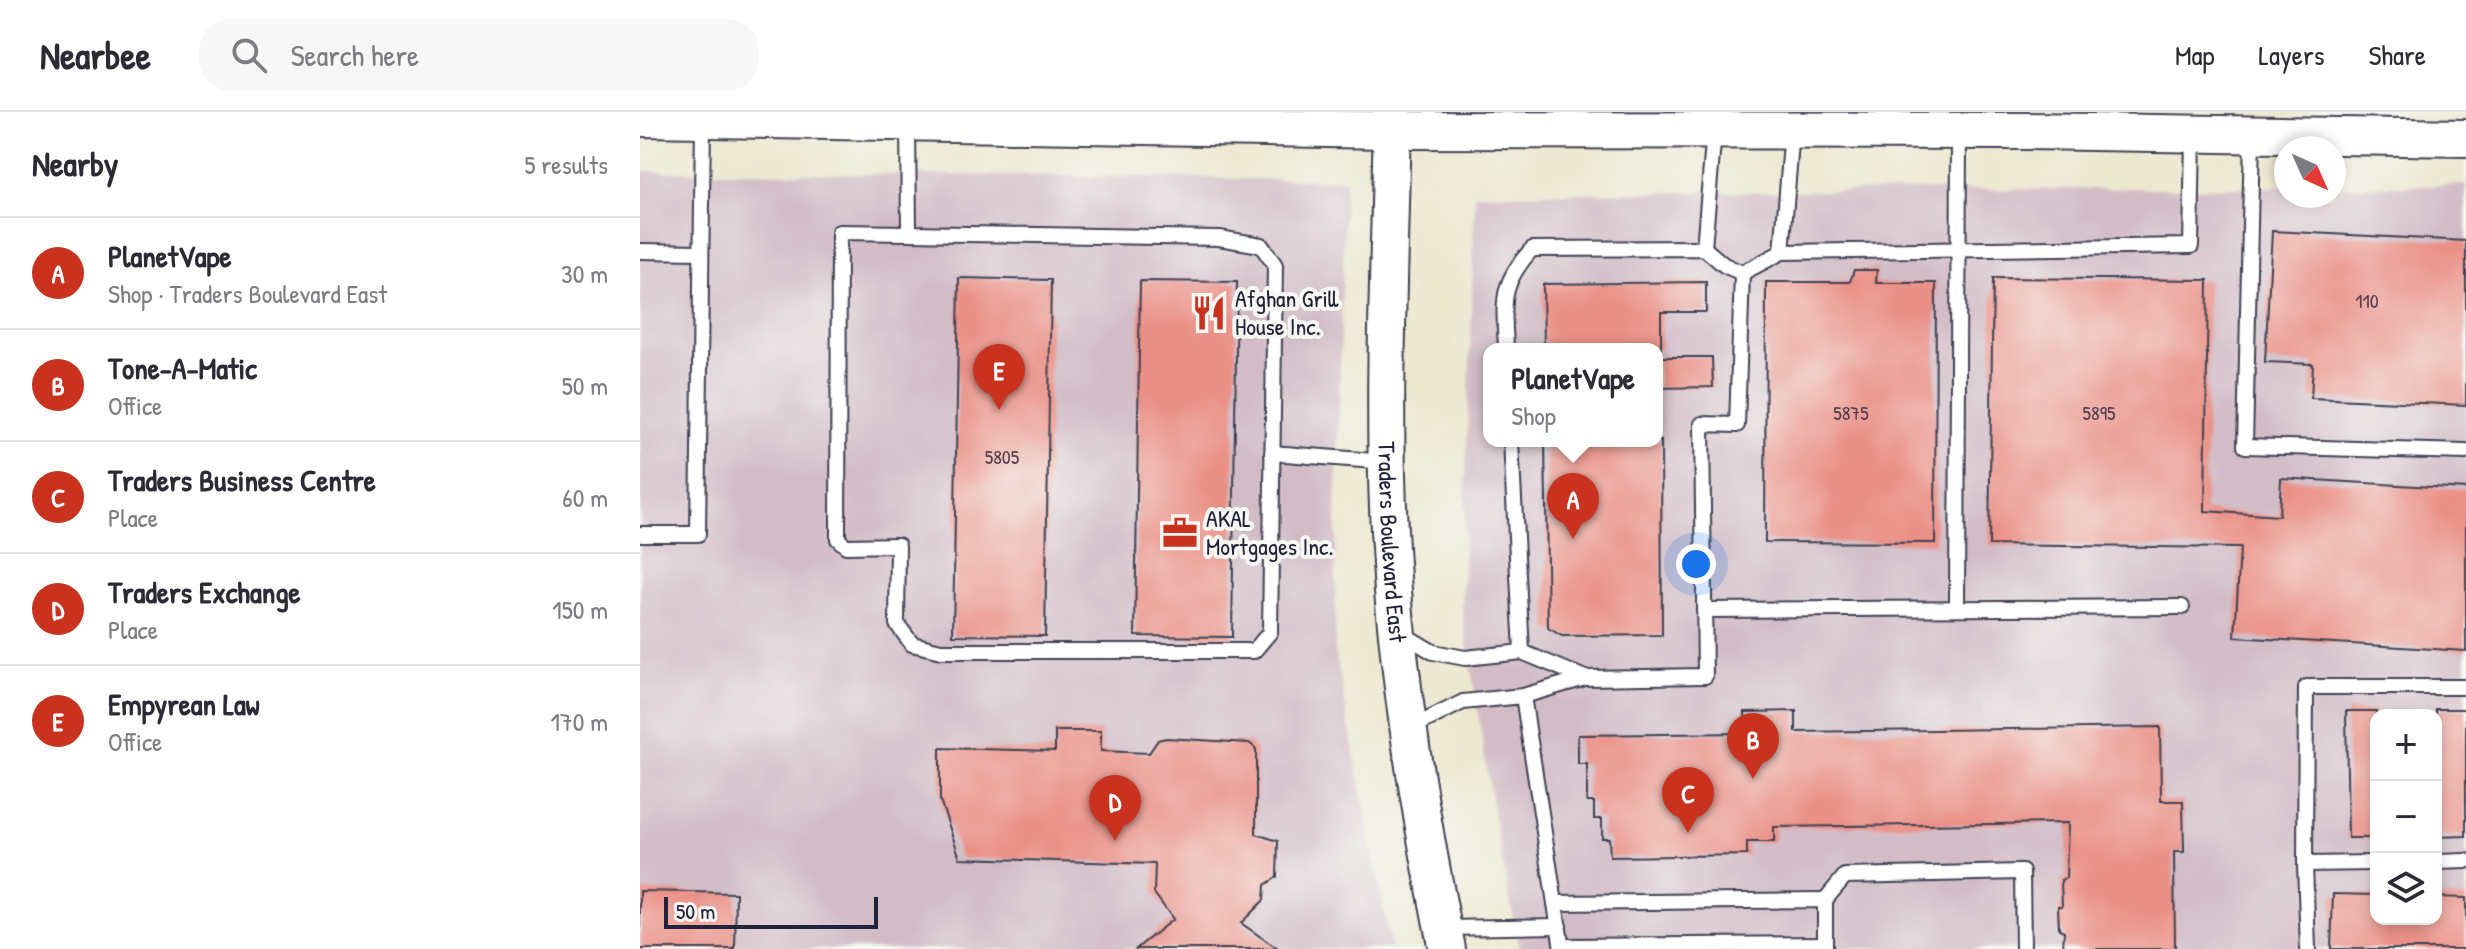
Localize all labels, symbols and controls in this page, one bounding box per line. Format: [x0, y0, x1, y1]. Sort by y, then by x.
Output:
search box [199, 19, 759, 91]
text: Nearbee [40, 29, 151, 81]
icon: search [227, 33, 271, 77]
text: Search here [291, 35, 419, 75]
text: Map [2175, 36, 2215, 74]
text: Layers [2259, 36, 2324, 74]
text: Share [2368, 36, 2426, 74]
north arrow [2274, 136, 2346, 208]
text: Nearby [32, 141, 118, 187]
text: 5 results [524, 147, 608, 182]
text: PlanetVape [108, 236, 231, 276]
text: A [52, 256, 64, 291]
text: 30 m [561, 256, 608, 291]
text: Shop · Traders Boulevard East [108, 276, 387, 311]
place label: Afghan Grill House Inc. [1235, 282, 1339, 342]
house number: 110 [2355, 287, 2379, 314]
restaurant icon: Afghan Grill House Inc. [1190, 294, 1228, 332]
popup [1483, 343, 1663, 447]
pin: E [973, 344, 1025, 410]
text: Tone-A-Matic [108, 348, 257, 388]
text: PlanetVape [1511, 358, 1635, 398]
text: B [51, 368, 65, 403]
text: 50 m [562, 368, 608, 403]
text: Office [108, 388, 162, 423]
text: Shop [1511, 398, 1556, 433]
house number: 5875 [1833, 399, 1869, 426]
house number: 5895 [2083, 399, 2116, 426]
street label: Traders Boulevard East [1371, 441, 1415, 644]
house number: 5805 [985, 443, 1020, 470]
text: Traders Business Centre [108, 460, 376, 500]
pin: A [1547, 473, 1599, 539]
text: C [51, 480, 65, 515]
text: 60 m [562, 480, 608, 515]
text: Place [108, 500, 158, 535]
place label: AKAL Mortgages Inc. [1206, 502, 1333, 562]
office icon: AKAL Mortgages Inc. [1161, 514, 1199, 552]
your location [1676, 544, 1716, 584]
text: Traders Exchange [108, 572, 301, 612]
text: D [52, 592, 64, 627]
text: 150 m [552, 592, 608, 627]
text: Place [108, 612, 158, 647]
text: Empyrean Law [108, 684, 260, 724]
text: E [52, 704, 64, 739]
text: 170 m [550, 704, 608, 739]
map controls [2370, 709, 2442, 925]
button: + [2370, 709, 2442, 781]
pin: B [1727, 713, 1779, 779]
text: Office [108, 724, 162, 759]
pin: C [1662, 767, 1714, 833]
pin: D [1089, 775, 1141, 841]
button: − [2370, 781, 2442, 853]
button: layers [2370, 853, 2442, 925]
scale bar [664, 893, 878, 929]
text: 50 m [676, 896, 715, 926]

